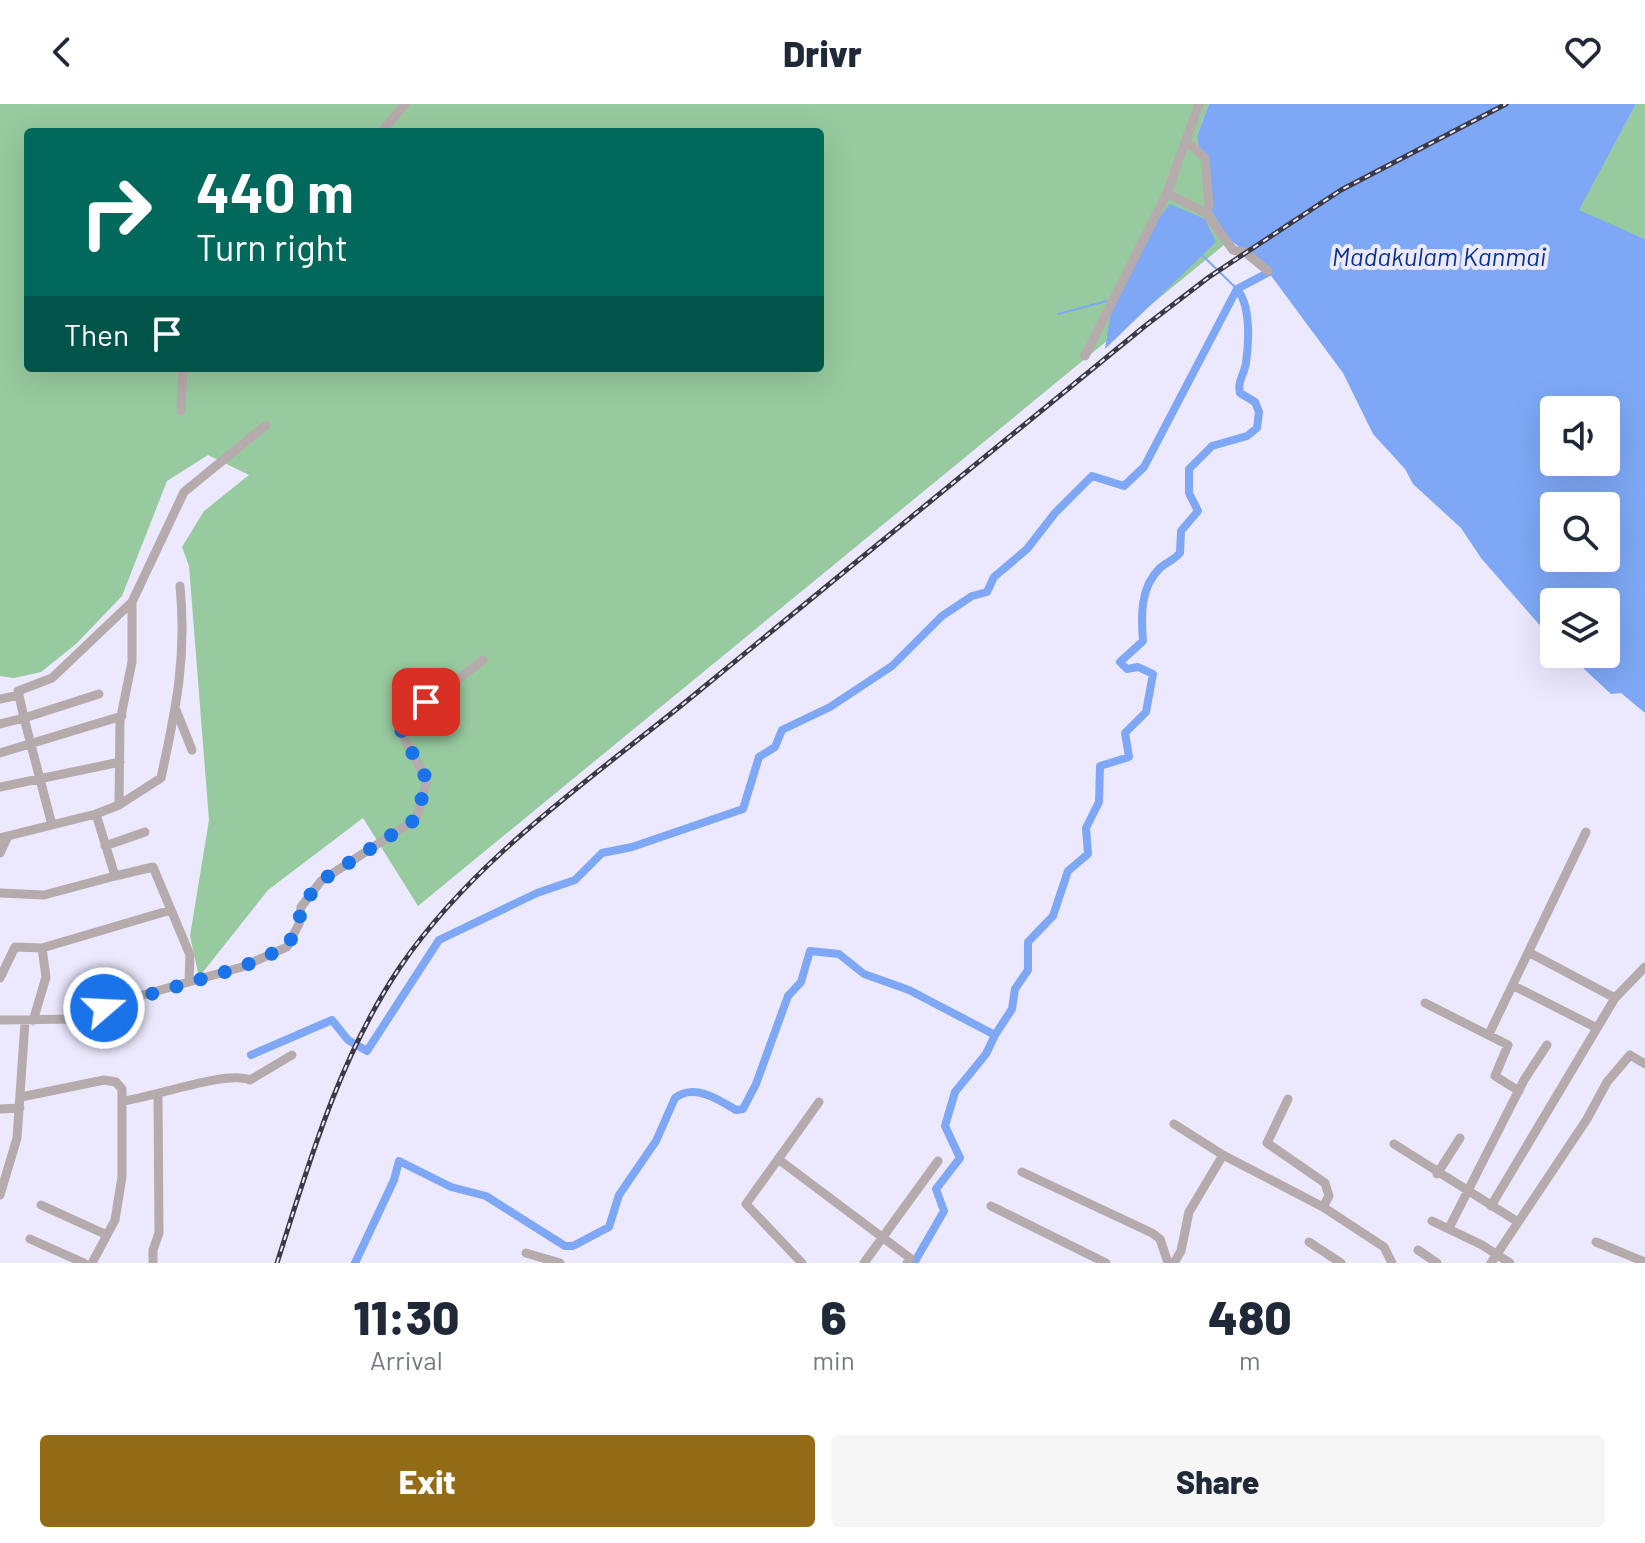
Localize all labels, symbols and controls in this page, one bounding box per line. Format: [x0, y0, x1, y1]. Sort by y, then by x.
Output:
icon: back [40, 30, 84, 74]
icon: heart [1561, 30, 1605, 74]
text: Drivr [783, 31, 862, 74]
text: 440 m [196, 157, 354, 224]
icon: right [64, 160, 168, 264]
text: Turn right [196, 225, 348, 268]
water label: Madakulam Kanmai [1332, 240, 1547, 271]
icon: arrive [145, 312, 189, 356]
text: Then [64, 316, 129, 352]
map controls [1540, 396, 1620, 668]
button: sound [1540, 396, 1620, 476]
button: search [1540, 492, 1620, 572]
button: layers [1540, 588, 1620, 668]
pin [392, 668, 460, 736]
icon: arrive [404, 680, 448, 724]
position arrow [62, 966, 146, 1050]
text: 11:30 [353, 1287, 459, 1345]
text: 6 [821, 1287, 847, 1345]
text: 480 [1208, 1287, 1292, 1345]
text: Arrival [370, 1344, 443, 1375]
text: min [813, 1344, 855, 1375]
text: m [1239, 1344, 1261, 1375]
button: Exit [40, 1435, 815, 1527]
button: Share [831, 1435, 1605, 1527]

